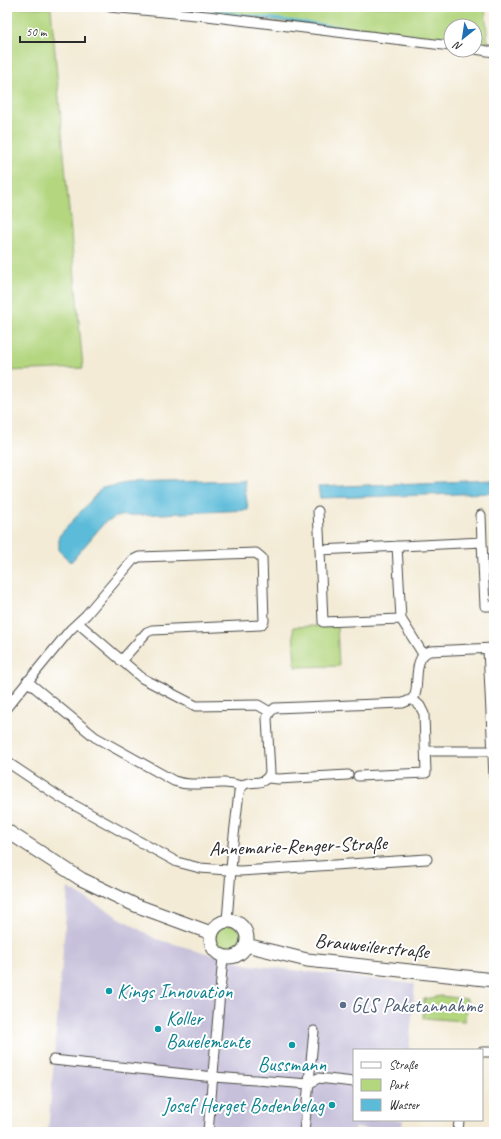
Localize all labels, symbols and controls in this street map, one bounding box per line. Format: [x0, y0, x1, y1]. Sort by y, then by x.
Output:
scale bar [20, 18, 85, 44]
north arrow [443, 18, 483, 58]
text: 50 m [26, 24, 48, 40]
text: N [450, 38, 464, 54]
street label: Annemarie-Renger-Straße [209, 830, 389, 862]
street label: Brauweilerstraße [314, 928, 432, 965]
place label: Kings Innovation [117, 979, 234, 1004]
marker: Kings Innovation [104, 986, 114, 996]
place label: GLS Paketannahme [351, 993, 484, 1018]
marker: GLS Paketannahme [338, 1000, 348, 1010]
place label: Koller Bauelemente [166, 1006, 251, 1054]
marker: Koller Bauelemente [153, 1024, 163, 1034]
marker: Bussmann [287, 1040, 297, 1050]
legend [353, 1049, 483, 1121]
place label: Bussmann [258, 1052, 327, 1077]
text: Straße [389, 1057, 418, 1073]
text: Park [389, 1077, 410, 1093]
place label: Josef Herget Bodenbelag [161, 1093, 325, 1118]
text: Wasser [389, 1097, 421, 1113]
marker: Josef Herget Bodenbelag [327, 1100, 337, 1110]

